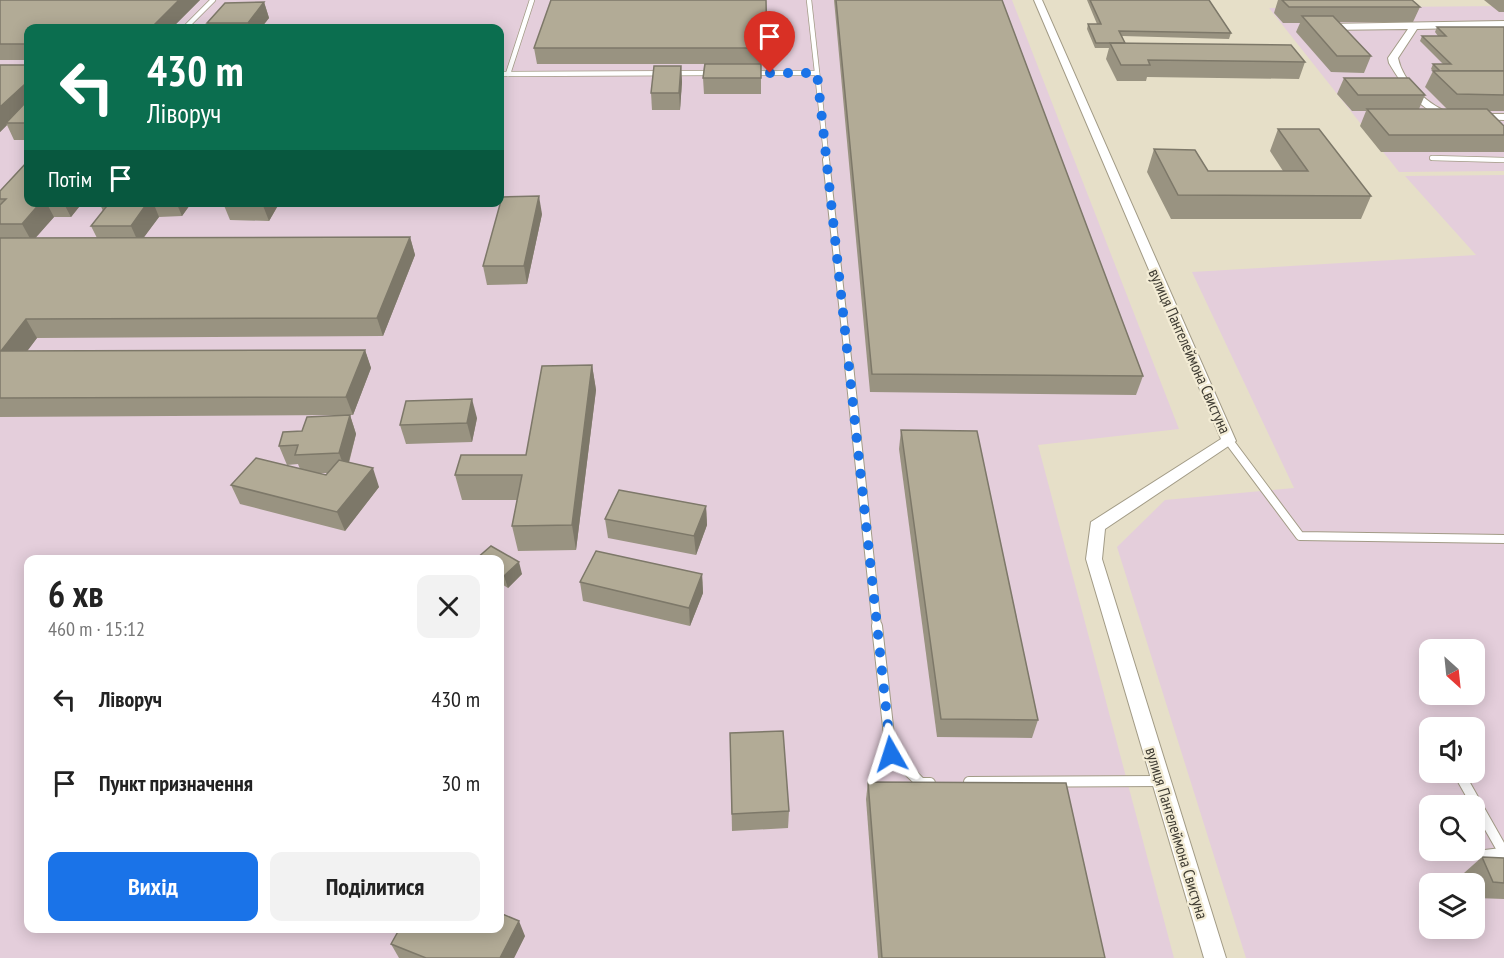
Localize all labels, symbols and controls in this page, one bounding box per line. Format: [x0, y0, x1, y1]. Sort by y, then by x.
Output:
pin [744, 11, 795, 73]
icon: arrive [753, 20, 786, 53]
text: 430 m [147, 43, 244, 98]
icon: left [48, 48, 126, 126]
text: Ліворуч [147, 96, 221, 130]
icon: arrive [104, 162, 137, 195]
text: Потім [48, 165, 92, 193]
street label: вулиця Пантелеймона Свистуна [1145, 265, 1235, 437]
text: 6 хв [48, 570, 103, 617]
button: close [417, 575, 480, 638]
text: 460 m · 15:12 [48, 616, 145, 642]
north arrow [1419, 639, 1485, 705]
map controls [1419, 639, 1485, 939]
icon: left [48, 683, 81, 716]
text: Ліворуч [99, 685, 162, 713]
text: 430 m [431, 685, 480, 713]
button: sound [1419, 717, 1485, 783]
position arrow [859, 722, 923, 786]
street label: вулиця Пантелеймона Свистуна [1141, 745, 1213, 921]
icon: arrive [48, 767, 81, 800]
text: Пункт призначення [99, 769, 253, 797]
text: 30 m [441, 769, 480, 797]
button: search [1419, 795, 1485, 861]
button: Вихід [48, 852, 258, 921]
button: Поділитися [270, 852, 480, 921]
button: layers [1419, 873, 1485, 939]

